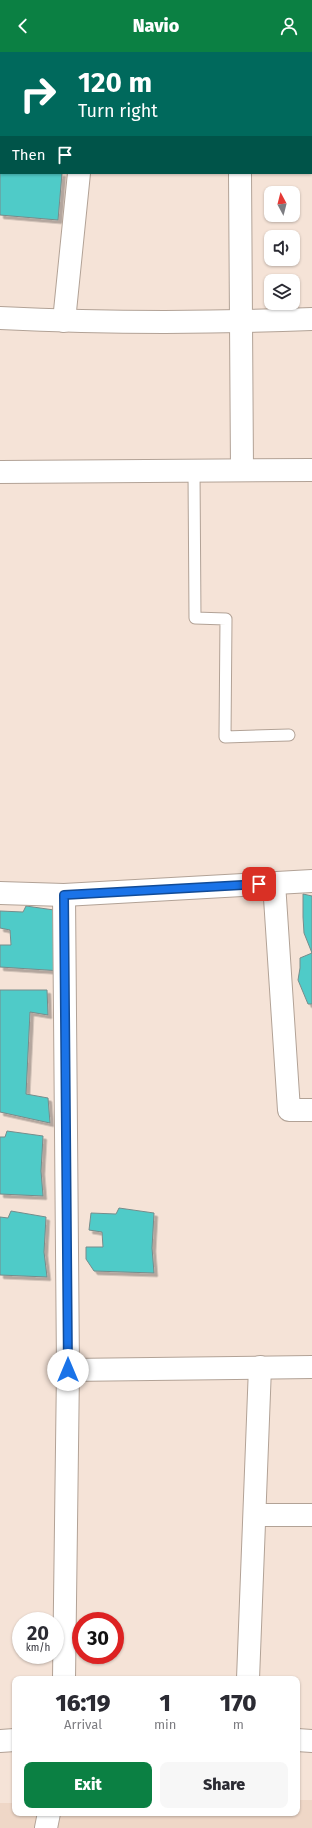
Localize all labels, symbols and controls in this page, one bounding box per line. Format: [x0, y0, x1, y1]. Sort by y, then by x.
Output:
icon: back [12, 15, 34, 37]
text: Navio [133, 15, 179, 37]
icon: person [278, 15, 300, 37]
text: 120 m [78, 66, 152, 99]
icon: right [12, 68, 64, 120]
text: Turn right [78, 100, 158, 122]
icon: arrive [54, 144, 76, 166]
text: Then [12, 146, 46, 164]
north arrow [264, 186, 300, 222]
map controls [264, 186, 300, 310]
button: sound [264, 230, 300, 266]
button: layers [264, 274, 300, 310]
pin [242, 867, 276, 901]
icon: arrive [248, 873, 270, 895]
position arrow [47, 1349, 89, 1391]
speed limit sign: 30 [72, 1612, 124, 1664]
text: 20 [27, 1621, 49, 1645]
text: km/h [26, 1642, 50, 1654]
text: 16:19 [55, 1689, 111, 1717]
text: 1 [160, 1689, 171, 1717]
text: 170 [220, 1689, 257, 1717]
text: Arrival [64, 1717, 102, 1732]
text: min [154, 1717, 176, 1732]
text: m [233, 1717, 244, 1732]
button: Exit [24, 1762, 152, 1808]
button: Share [160, 1762, 288, 1808]

